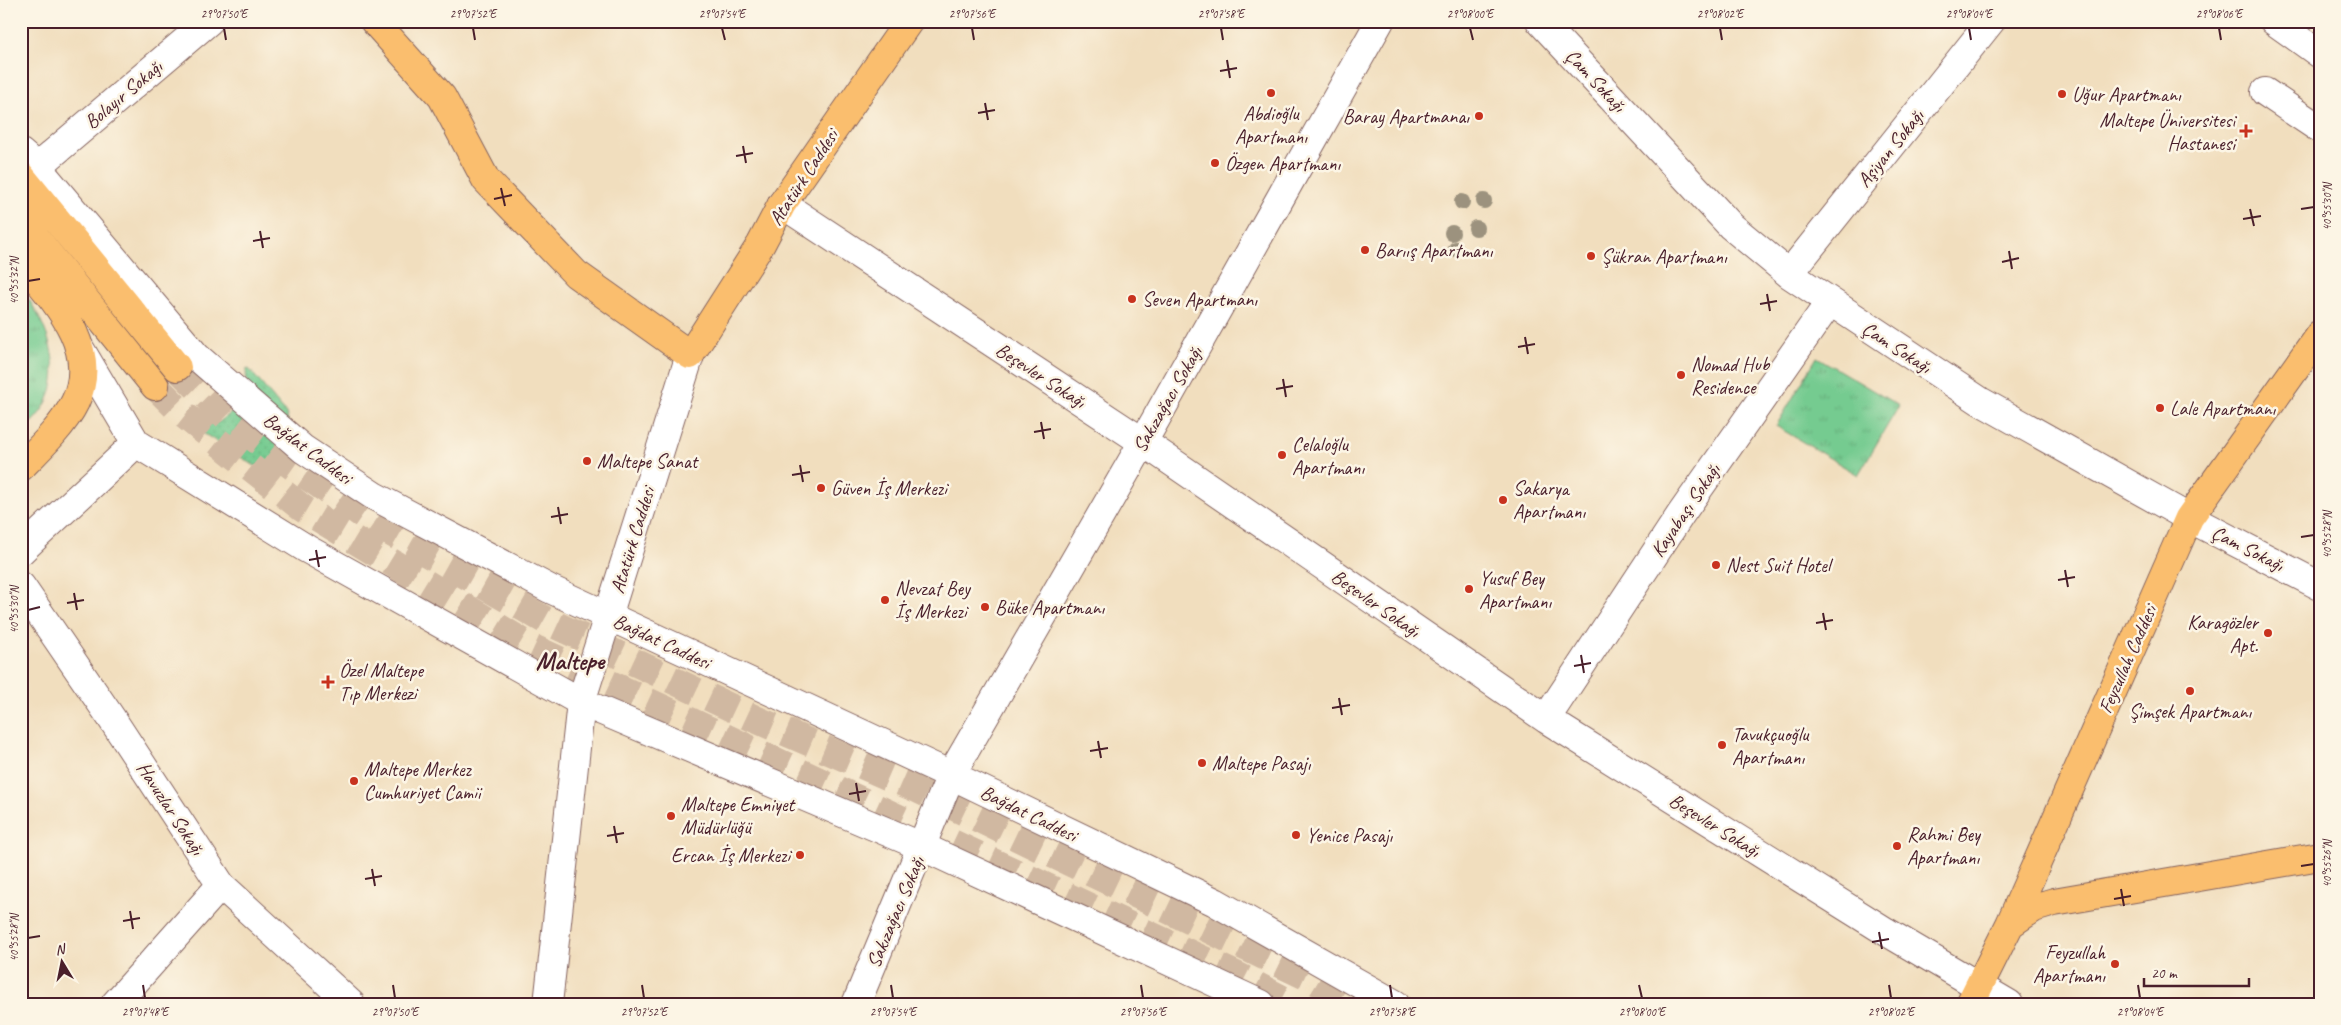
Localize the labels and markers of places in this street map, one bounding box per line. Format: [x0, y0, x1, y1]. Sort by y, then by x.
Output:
place label: Uğur Apartmanı [2072, 82, 2182, 107]
marker: Abdioğlu Apartmanı [1265, 87, 1277, 99]
marker: Uğur Apartmanı [2056, 88, 2068, 100]
place label: Abdioğlu Apartmanı [1235, 101, 1308, 149]
place label: Baray Apartmanaı [1343, 104, 1470, 129]
place label: Maltepe Üniversitesi Hastanesi [2100, 108, 2237, 156]
marker: Baray Apartmanaı [1473, 110, 1485, 122]
marker: Maltepe Üniversitesi Hastanesi [2239, 124, 2253, 138]
place label: Özgen Apartmanı [1225, 151, 1341, 176]
marker: Özgen Apartmanı [1209, 157, 1221, 169]
place label: Barıış Apartmanı [1375, 238, 1494, 263]
marker: Barıış Apartmanı [1359, 244, 1371, 256]
place label: Şükran Apartmanı [1601, 244, 1728, 269]
marker: Şükran Apartmanı [1585, 250, 1597, 262]
place label: Seven Apartmanı [1142, 287, 1258, 312]
marker: Seven Apartmanı [1126, 293, 1138, 305]
place label: Nomad Hub Residence [1691, 352, 1771, 400]
marker: Nomad Hub Residence [1675, 369, 1687, 381]
place label: Lale Apartmanı [2170, 396, 2277, 421]
marker: Lale Apartmanı [2154, 402, 2166, 414]
place label: Celaloğlu Apartmanı [1292, 432, 1365, 480]
place label: Maltepe Sanat [597, 449, 700, 474]
marker: Celaloğlu Apartmanı [1276, 449, 1288, 461]
marker: Maltepe Sanat [581, 455, 593, 467]
place label: Güven İş Merkezi [831, 476, 949, 501]
place label: Sakarya Apartmanı [1513, 476, 1586, 524]
marker: Güven İş Merkezi [815, 482, 827, 494]
marker: Sakarya Apartmanı [1497, 494, 1509, 506]
place label: Nest Suit Hotel [1726, 553, 1834, 578]
marker: Nest Suit Hotel [1710, 559, 1722, 571]
place label: Yusuf Bey Apartmanı [1479, 566, 1552, 614]
place label: Nevzat Bey İş Merkezi [895, 576, 972, 624]
marker: Yusuf Bey Apartmanı [1463, 583, 1475, 595]
marker: Nevzat Bey İş Merkezi [879, 594, 891, 606]
place label: Büke Apartmanı [995, 595, 1106, 620]
marker: Büke Apartmanı [979, 601, 991, 613]
place label: Karagözler Apt. [2187, 610, 2260, 658]
marker: Karagözler Apt. [2262, 627, 2274, 639]
place label: Özel Maltepe Tıp Merkezi [339, 658, 424, 706]
marker: Özel Maltepe Tıp Merkezi [321, 675, 335, 689]
marker: Şimşek Apartmanı [2184, 685, 2196, 697]
place label: Şimşek Apartmanı [2129, 699, 2253, 724]
place label: Tavukçuoğlu Apartmanı [1732, 722, 1810, 770]
marker: Tavukçuoğlu Apartmanı [1716, 739, 1728, 751]
place label: Maltepe Pasajı [1212, 751, 1312, 776]
place label: Maltepe Merkez Cumhuriyet Camii [364, 757, 483, 805]
marker: Maltepe Pasajı [1196, 757, 1208, 769]
marker: Maltepe Merkez Cumhuriyet Camii [348, 775, 360, 787]
place label: Maltepe Emniyet Müdürlüğü [681, 792, 796, 840]
marker: Maltepe Emniyet Müdürlüğü [665, 810, 677, 822]
place label: Rahmi Bey Apartmanı [1907, 822, 1982, 870]
place label: Yenice Pasajı [1306, 823, 1394, 848]
marker: Yenice Pasajı [1290, 829, 1302, 841]
marker: Rahmi Bey Apartmanı [1891, 840, 1903, 852]
place label: Ercan İş Merkezi [671, 843, 792, 868]
marker: Ercan İş Merkezi [794, 849, 806, 861]
place label: Feyzullah Apartmanı [2033, 940, 2106, 988]
marker: Feyzullah Apartmanı [2109, 958, 2121, 970]

